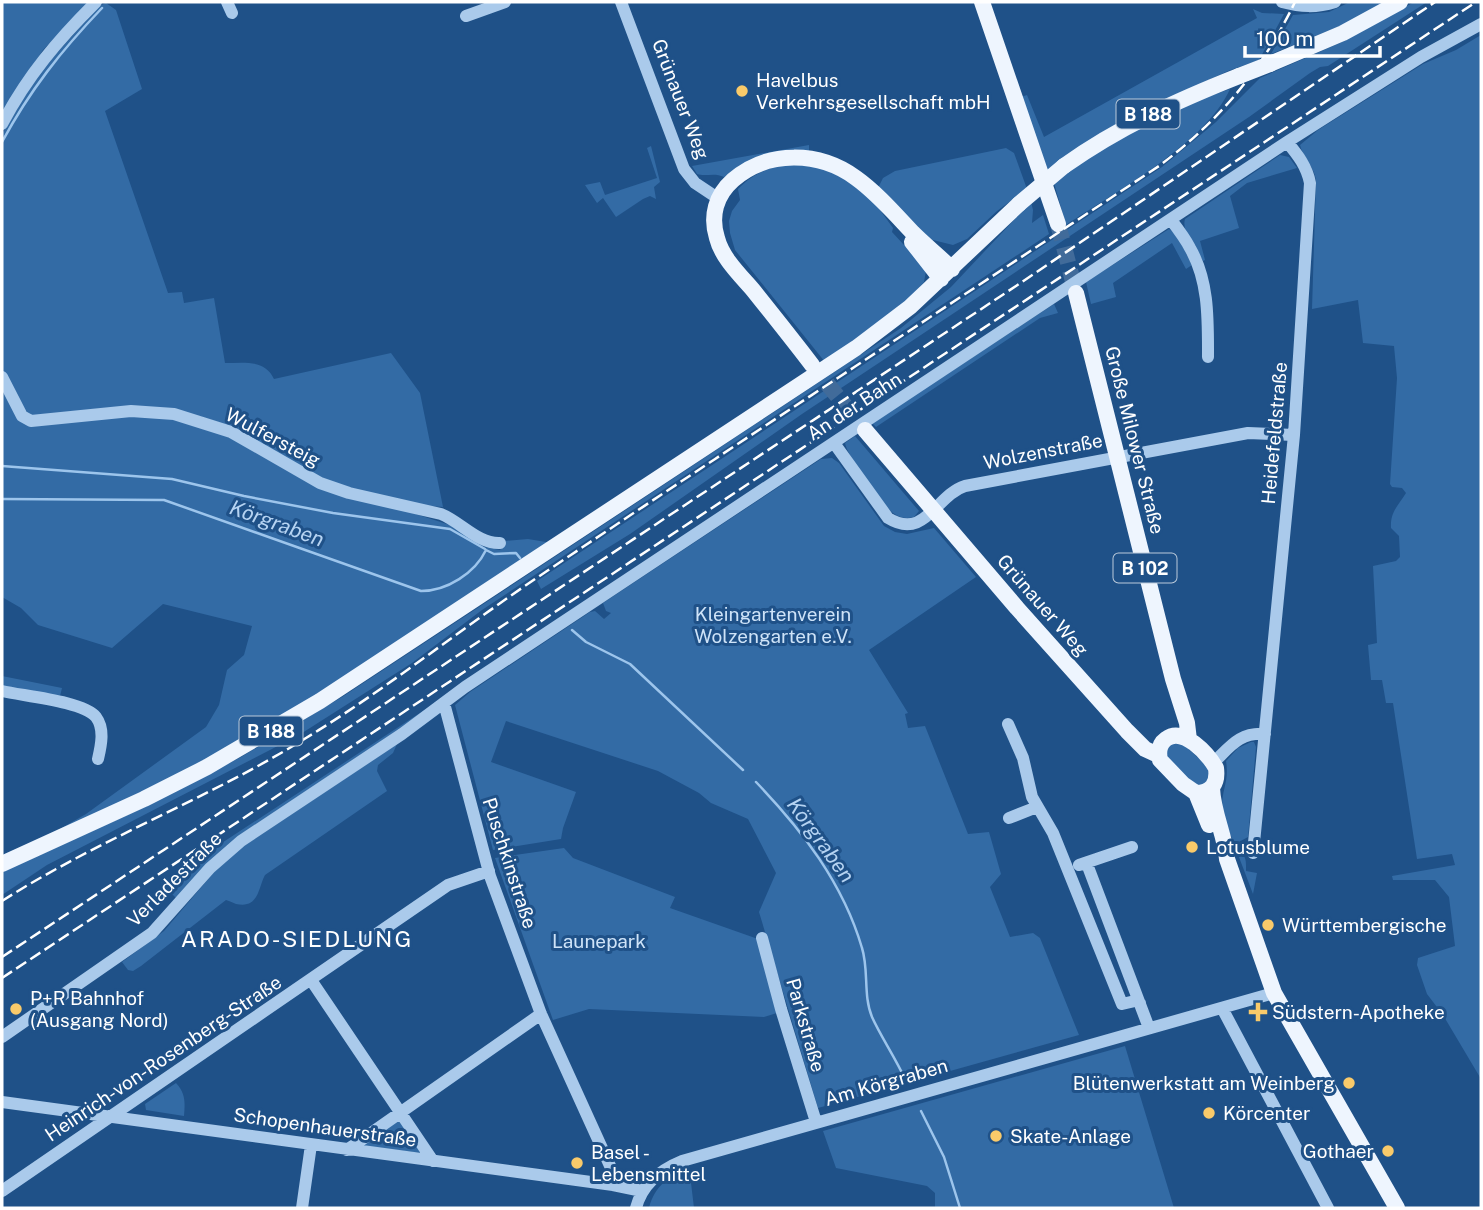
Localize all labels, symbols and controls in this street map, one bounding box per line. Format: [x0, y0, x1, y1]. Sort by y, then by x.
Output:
scale bar [1245, 14, 1380, 58]
text: 100 m [1256, 26, 1313, 51]
street label: Grünauer Weg [648, 36, 714, 162]
place label: Havelbus Verkehrsgesellschaft mbH [756, 69, 991, 113]
marker: Havelbus Verkehrsgesellschaft mbH [734, 83, 750, 99]
road number: B 188 [1116, 100, 1180, 128]
street label: Große Milower Straße [1101, 344, 1169, 536]
street label: Heidefeldstraße [1257, 361, 1291, 505]
street label: An der Bahn [803, 367, 905, 445]
street label: Wulfersteig [222, 403, 324, 471]
street label: Wolzenstraße [982, 429, 1104, 473]
water label: Körgraben [226, 494, 328, 552]
street label: Grünauer Weg [993, 550, 1093, 660]
road number: B 102 [1114, 554, 1176, 582]
park label: Kleingartenverein Wolzengarten e.V. [694, 603, 852, 647]
road number: B 188 [240, 716, 302, 746]
water label: Körgraben [782, 793, 860, 887]
street label: Puschkinstraße [478, 795, 542, 931]
street label: Verladestraße [122, 827, 226, 931]
place label: Lotusblume [1206, 836, 1310, 858]
marker: Lotusblume [1184, 839, 1200, 855]
place label: Württembergische [1282, 914, 1446, 936]
marker: Württembergische [1260, 917, 1276, 933]
district label: ARADO-SIEDLUNG [181, 925, 413, 952]
park label: Launepark [552, 930, 646, 952]
street label: Heinrich-von-Rosenberg-Straße [41, 971, 285, 1145]
street label: Parkstraße [782, 976, 830, 1074]
place label: P+R Bahnhof (Ausgang Nord) [30, 987, 169, 1031]
marker: P+R Bahnhof (Ausgang Nord) [8, 1001, 24, 1017]
place label: Südstern-Apotheke [1272, 1001, 1445, 1023]
marker: Südstern-Apotheke [1250, 1004, 1266, 1020]
street label: Am Körgraben [822, 1054, 950, 1110]
place label: Blütenwerkstatt am Weinberg [1073, 1072, 1335, 1094]
marker: Blütenwerkstatt am Weinberg [1341, 1075, 1357, 1091]
place label: Körcenter [1223, 1102, 1310, 1124]
street label: Schopenhauerstraße [232, 1103, 418, 1151]
marker: Körcenter [1201, 1105, 1217, 1121]
place label: Skate-Anlage [1010, 1125, 1131, 1147]
marker: Skate-Anlage [988, 1128, 1004, 1144]
place label: Gothaer [1303, 1140, 1374, 1162]
place label: Basel - Lebensmittel [591, 1141, 706, 1185]
marker: Gothaer [1380, 1143, 1396, 1159]
marker: Basel - Lebensmittel [569, 1155, 585, 1171]

